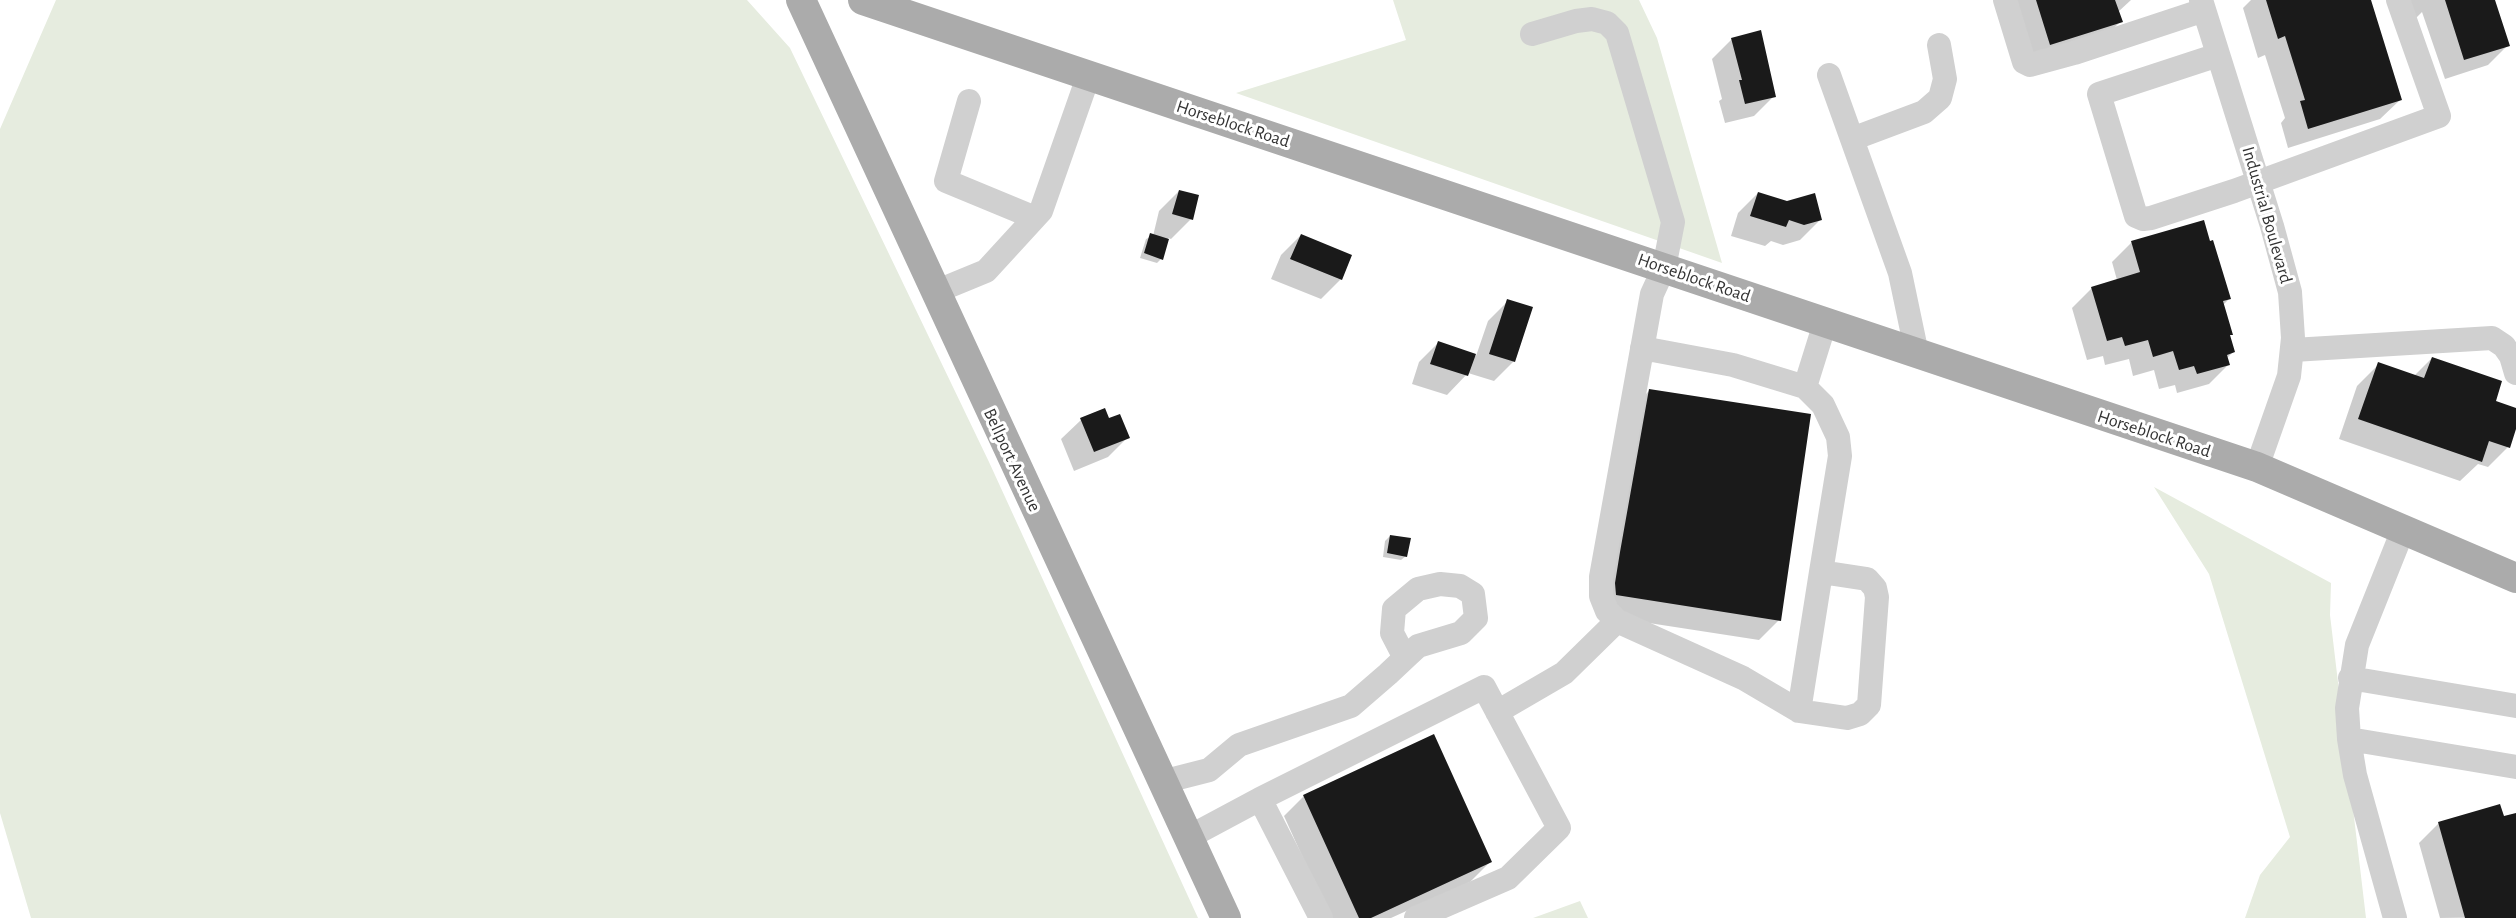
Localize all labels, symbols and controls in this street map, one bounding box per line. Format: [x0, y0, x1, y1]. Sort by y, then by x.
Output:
street label: Horseblock Road [1174, 96, 1292, 152]
street label: Industrial Boulevard [2237, 144, 2297, 286]
street label: Horseblock Road [1635, 249, 1753, 307]
street label: Bellport Avenue [979, 405, 1045, 515]
street label: Horseblock Road [2095, 406, 2213, 462]

